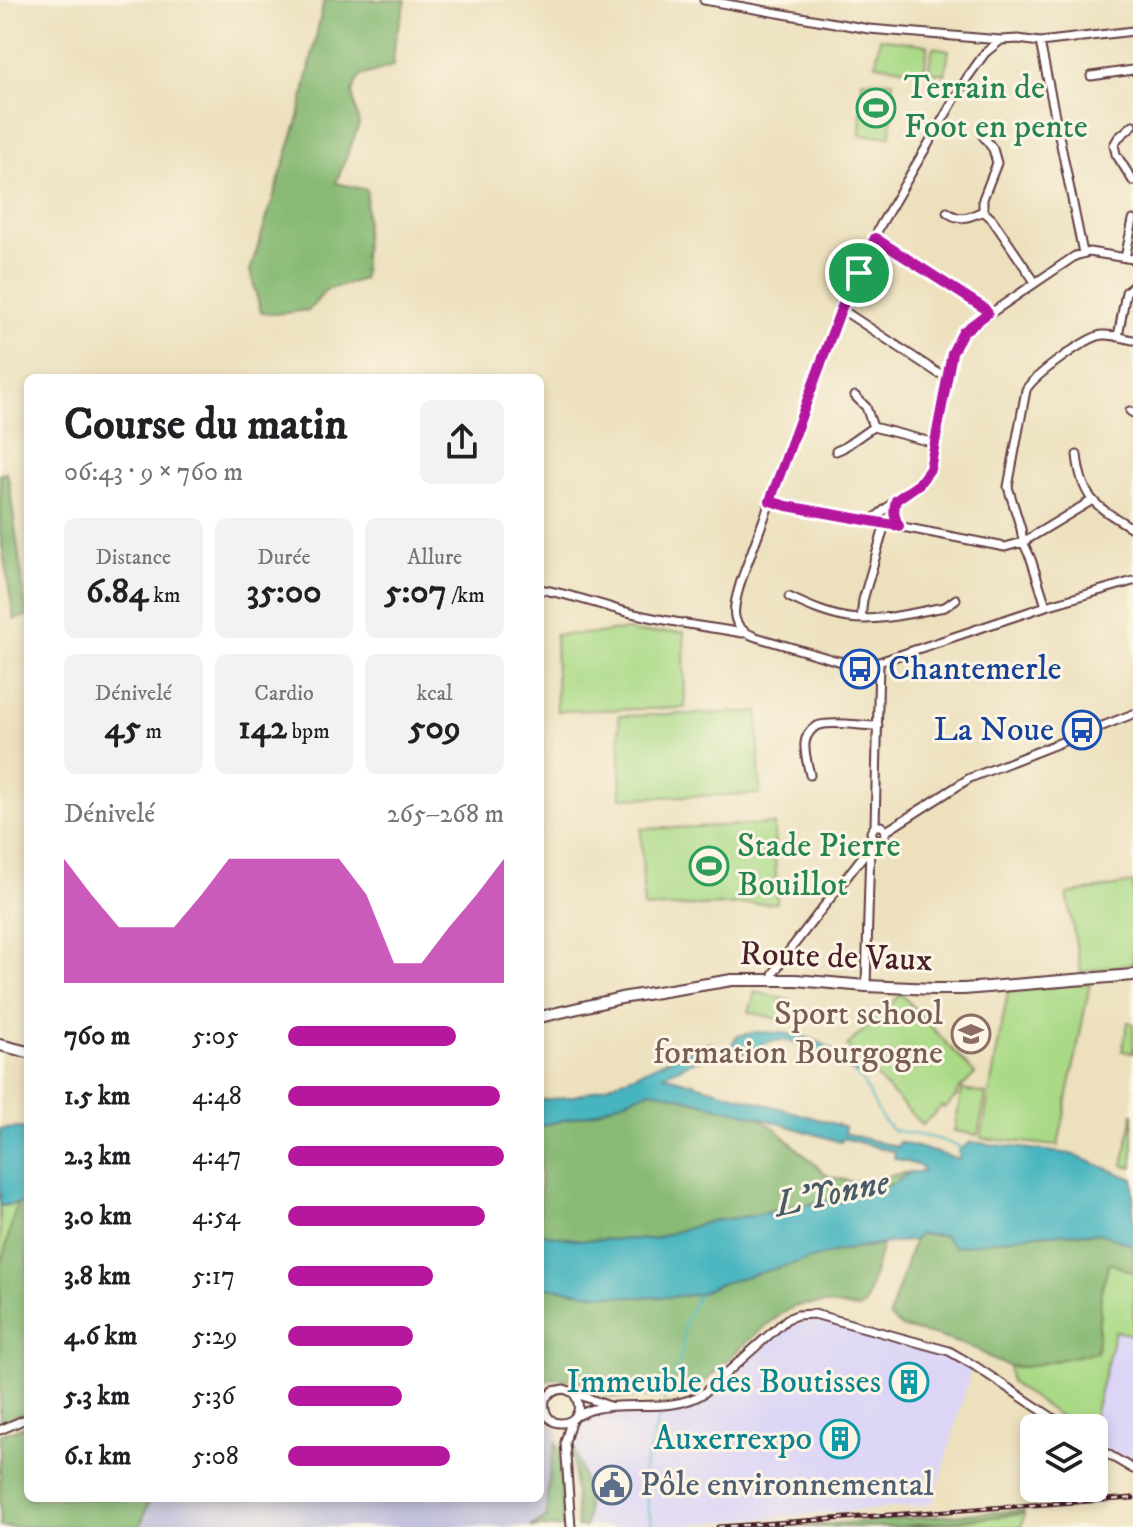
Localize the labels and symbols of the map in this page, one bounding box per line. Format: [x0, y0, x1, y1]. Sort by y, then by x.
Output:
place label: Terrain de Foot en pente [904, 67, 1088, 148]
sports icon: Terrain de Foot en pente [855, 87, 897, 129]
pin [825, 239, 893, 307]
bus stop icon: Chantemerle [839, 648, 881, 690]
place label: Chantemerle [888, 648, 1062, 690]
place label: La Noue [934, 709, 1054, 751]
bus stop icon: La Noue [1061, 709, 1103, 751]
place label: Stade Pierre Bouillot [737, 825, 900, 906]
sports icon: Stade Pierre Bouillot [688, 845, 730, 887]
street label: Route de Vaux [739, 933, 933, 981]
place label: Sport school formation Bourgogne [654, 993, 944, 1074]
school or university icon: Sport school formation Bourgogne [950, 1013, 992, 1055]
water label: L'Yonne [769, 1160, 894, 1228]
place label: Immeuble des Boutisses [566, 1361, 881, 1403]
building icon: Immeuble des Boutisses [888, 1361, 930, 1403]
place label: Auxerrexpo [654, 1418, 812, 1460]
building icon: Auxerrexpo [819, 1418, 861, 1460]
public building icon: Pôle environnemental [591, 1464, 633, 1506]
place label: Pôle environnemental [640, 1464, 935, 1506]

